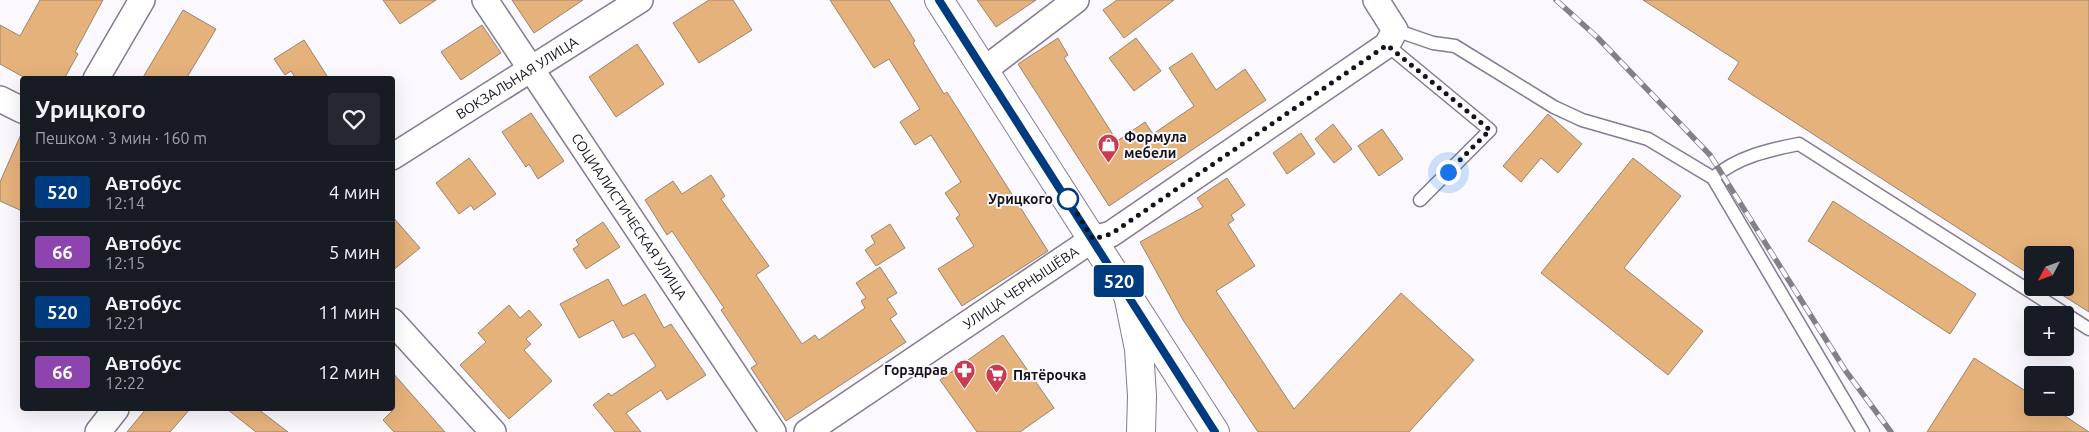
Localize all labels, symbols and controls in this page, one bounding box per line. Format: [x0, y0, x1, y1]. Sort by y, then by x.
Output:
street label: ВОКЗАЛЬНАЯ УЛИЦА [453, 33, 581, 122]
button: heart [328, 93, 380, 145]
text: Урицкого [35, 96, 146, 123]
text: Пешком · 3 мин · 160 m [35, 129, 207, 147]
place label: Формула мебели [1124, 129, 1187, 161]
street label: СОЦИАЛИСТИЧЕСКАЯ УЛИЦА [568, 130, 690, 302]
shop icon: Формула мебели [1096, 133, 1120, 164]
your location [1436, 160, 1461, 185]
text: Автобус [105, 172, 181, 194]
text: 4 мин [329, 181, 380, 203]
text: 520 [47, 182, 78, 202]
marker: Урицкого [1057, 188, 1079, 210]
place label: Урицкого [988, 191, 1053, 207]
text: 12:14 [105, 194, 145, 212]
text: Автобус [105, 232, 181, 254]
text: 5 мин [329, 241, 380, 263]
text: 66 [52, 242, 73, 262]
street label: УЛИЦА ЧЕРНЫШЁВА [960, 243, 1081, 332]
north arrow [2024, 246, 2074, 296]
map controls [2024, 246, 2074, 416]
text: 12:15 [105, 254, 145, 272]
line badge: 520 [1090, 265, 1148, 297]
text: 520 [1104, 271, 1134, 291]
text: Автобус [105, 292, 181, 314]
text: 11 мин [318, 301, 380, 323]
text: 520 [47, 302, 78, 322]
button: + [2024, 306, 2074, 356]
text: 12:21 [105, 314, 145, 332]
text: Автобус [105, 352, 181, 374]
pharmacy icon: Горздрав [952, 358, 976, 389]
text: 12 мин [318, 361, 380, 383]
text: 66 [52, 362, 73, 382]
place label: Горздрав [884, 362, 948, 378]
supermarket icon: Пятёрочка [985, 363, 1009, 394]
button: − [2024, 366, 2074, 416]
place label: Пятёрочка [1013, 367, 1086, 383]
text: 12:22 [105, 374, 145, 392]

